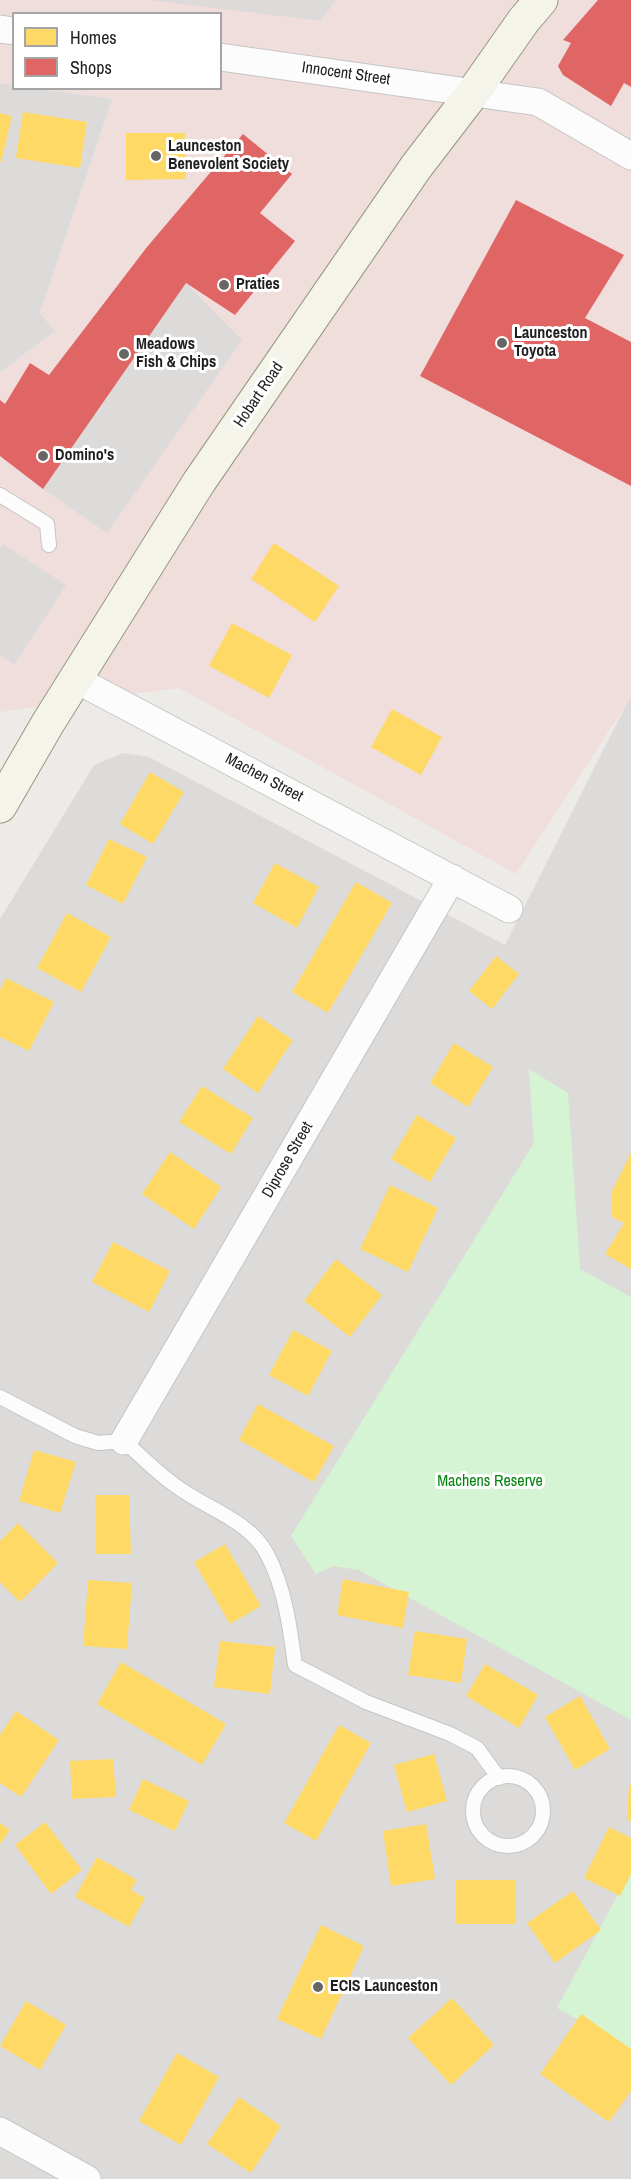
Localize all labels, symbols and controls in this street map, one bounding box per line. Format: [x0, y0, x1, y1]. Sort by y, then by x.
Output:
legend [12, 12, 222, 90]
text: Homes [70, 25, 117, 50]
text: Shops [70, 55, 112, 80]
street label: Innocent Street [301, 58, 391, 90]
place label: Launceston Benevolent Society [168, 137, 289, 175]
marker: Launceston Benevolent Society [149, 149, 163, 163]
place label: Praties [236, 275, 280, 295]
marker: Praties [217, 278, 231, 292]
place label: Launceston Toyota [514, 324, 588, 362]
place label: Meadows Fish & Chips [136, 335, 216, 373]
marker: Launceston Toyota [495, 336, 509, 350]
marker: Meadows Fish & Chips [117, 347, 131, 361]
street label: Hobart Road [230, 359, 288, 431]
place label: Domino's [55, 446, 114, 466]
marker: Domino's [36, 449, 50, 463]
street label: Machen Street [222, 749, 306, 807]
street label: Diprose Street [259, 1119, 317, 1201]
park label: Machens Reserve [437, 1472, 543, 1492]
place label: ECIS Launceston [330, 1977, 438, 1997]
marker: ECIS Launceston [311, 1980, 325, 1994]

